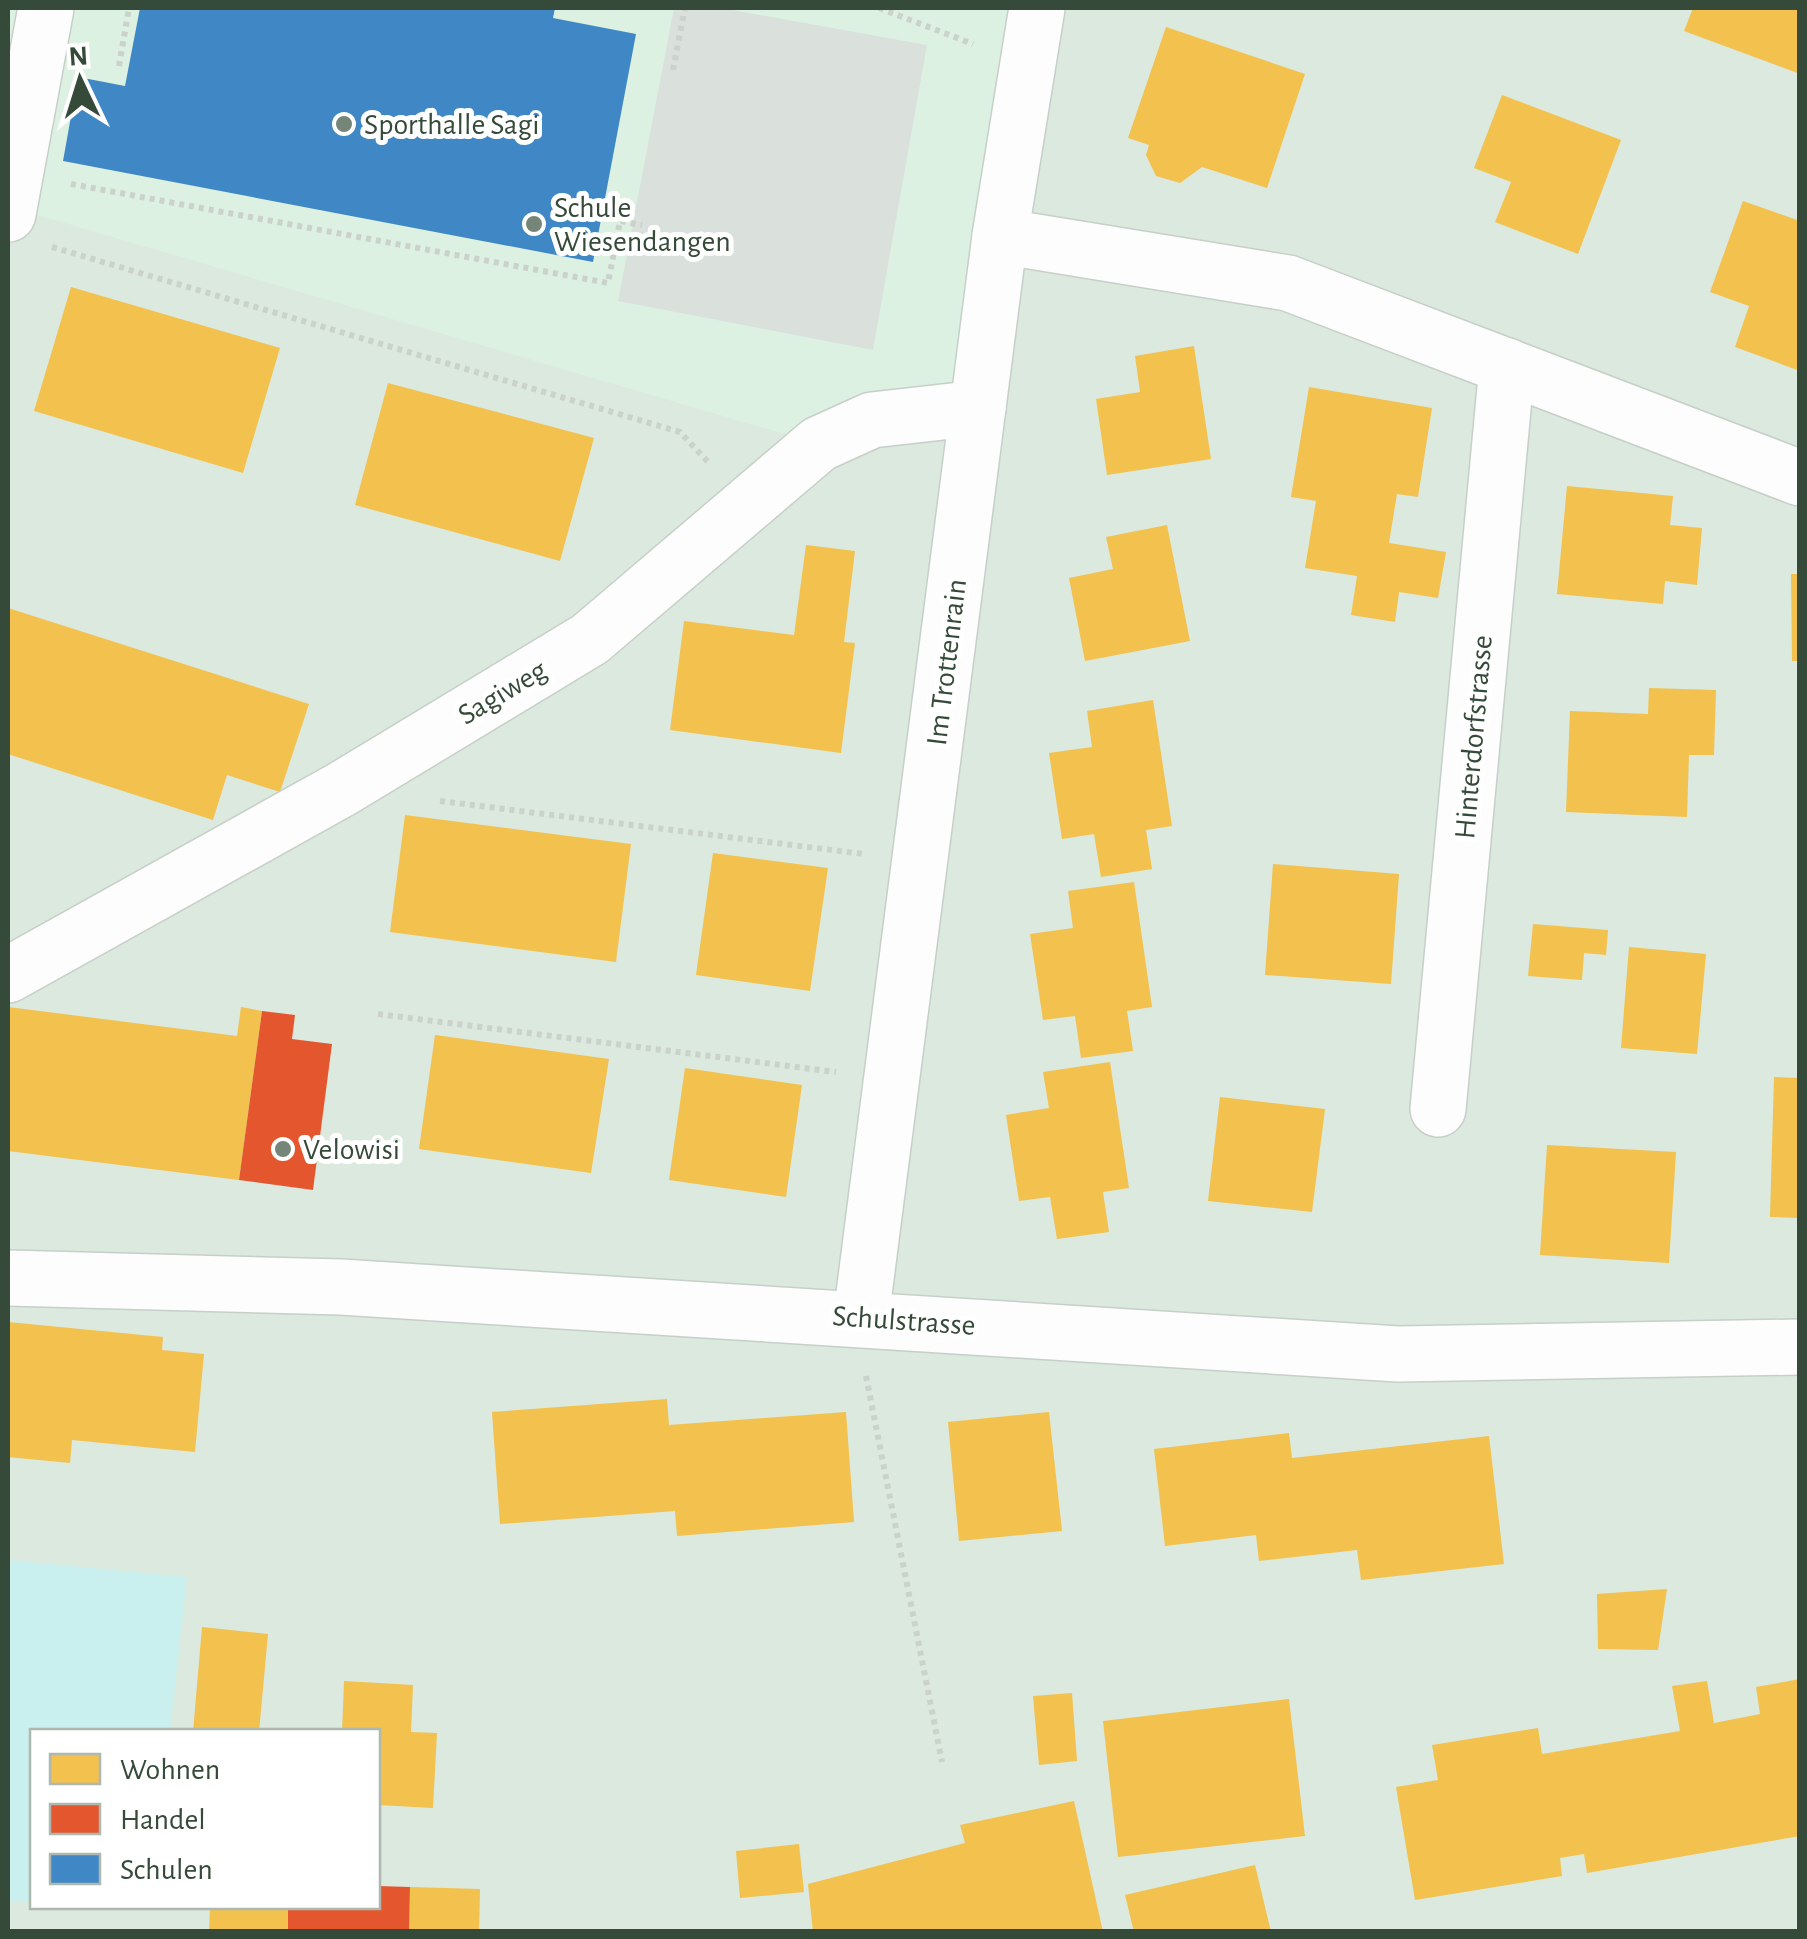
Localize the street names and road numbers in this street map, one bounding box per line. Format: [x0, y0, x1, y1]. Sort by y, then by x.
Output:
street label: Im Trottenrain [922, 577, 972, 747]
street label: Hinterdorfstrasse [1450, 634, 1498, 840]
street label: Sagiweg [453, 655, 552, 731]
street label: Schulstrasse [831, 1301, 976, 1341]

